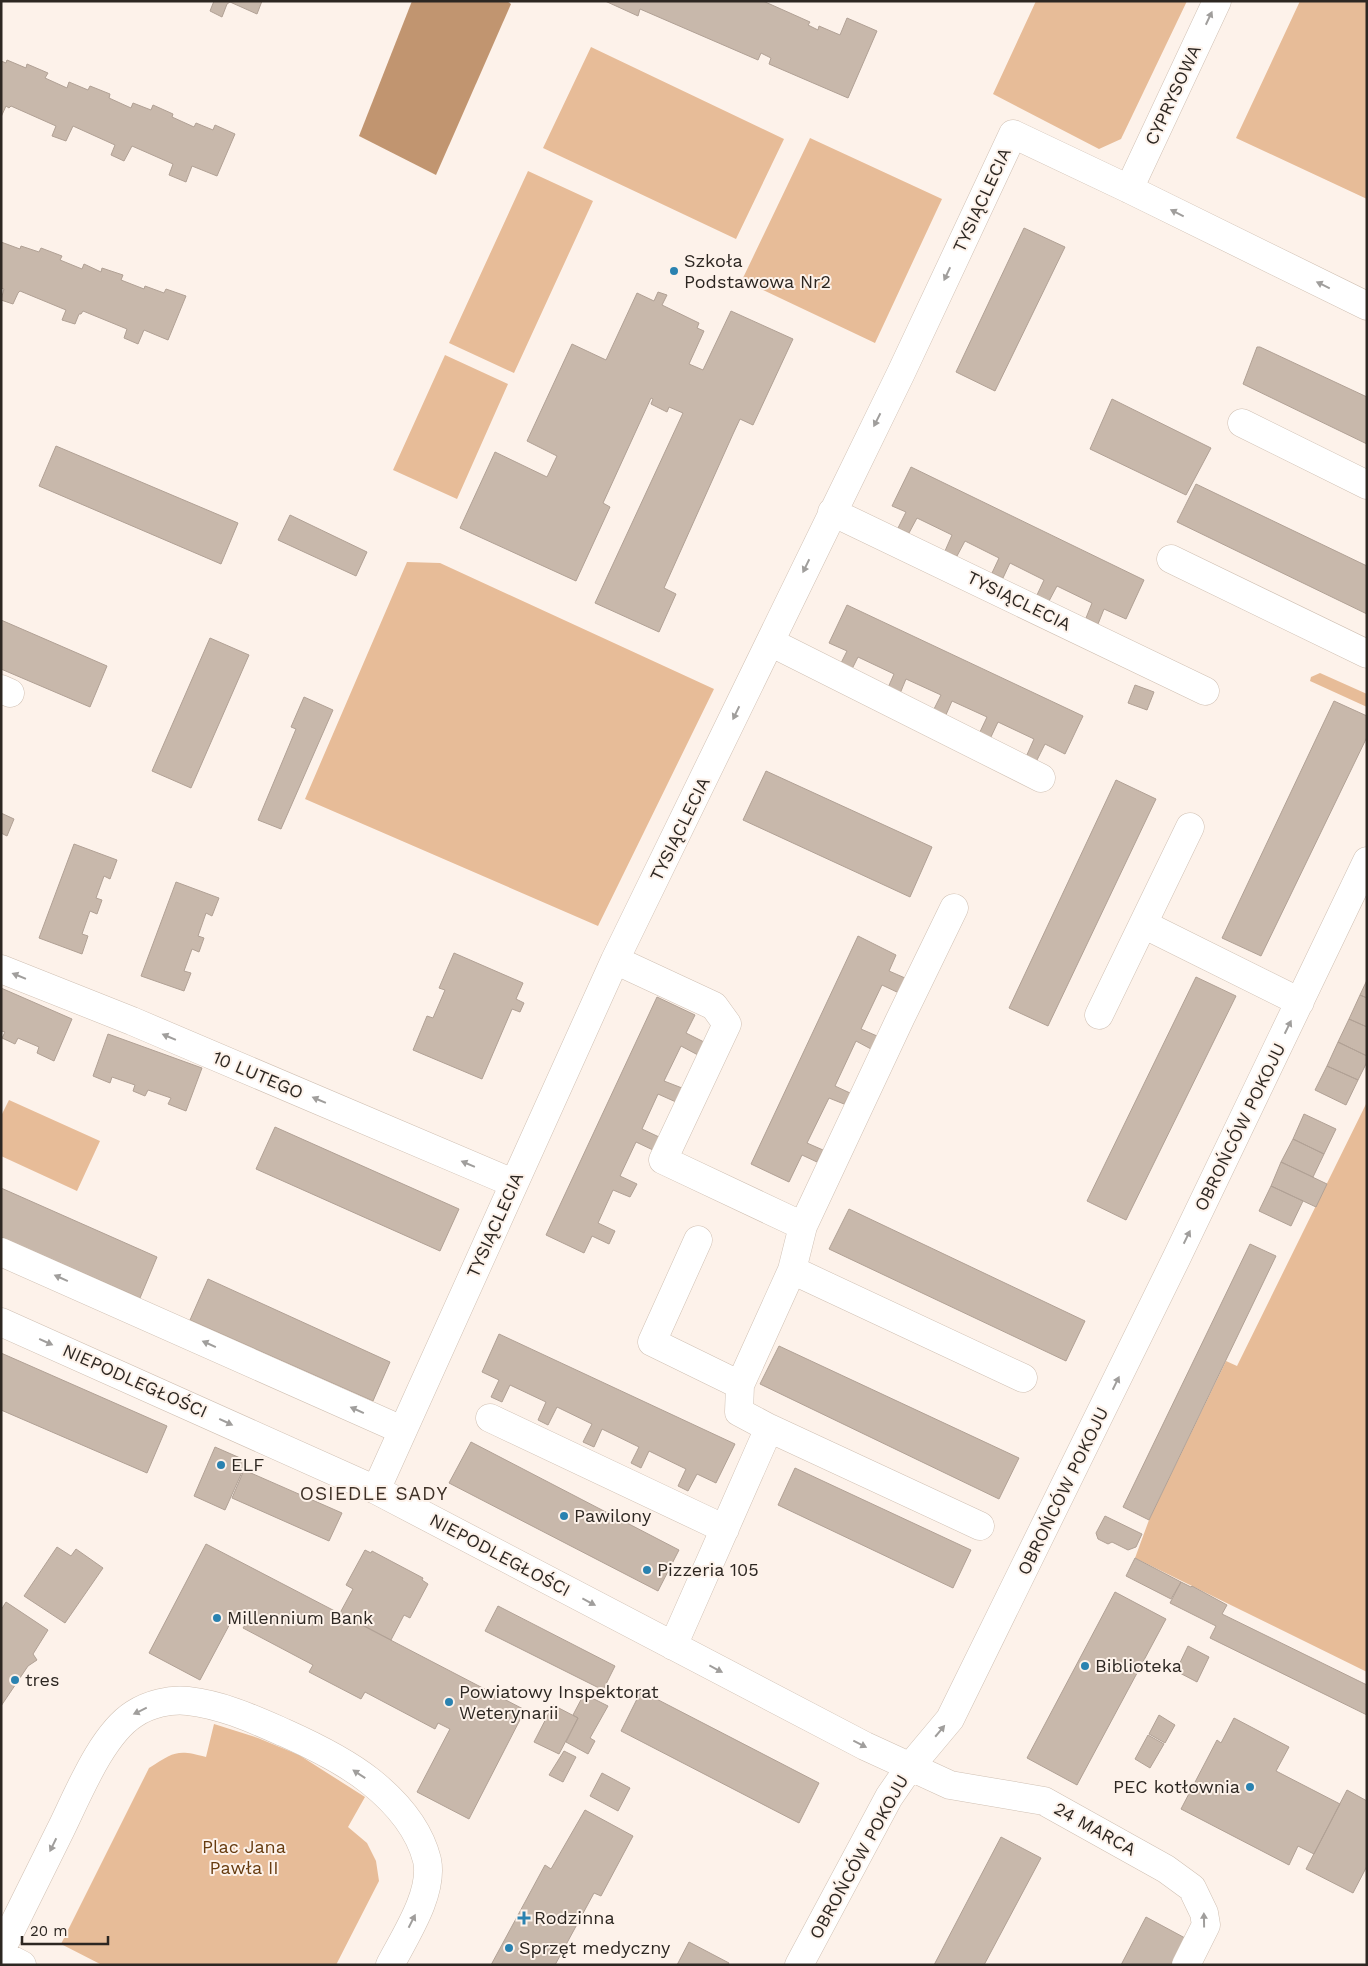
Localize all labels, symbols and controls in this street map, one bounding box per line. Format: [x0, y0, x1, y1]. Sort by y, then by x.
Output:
one-way arrow [1205, 11, 1213, 25]
street label: CYPRYSOWA [1140, 41, 1205, 148]
street label: TYSIĄCLECIA [948, 144, 1015, 255]
one-way arrow [1170, 209, 1184, 217]
place label: Szkoła Podstawowa Nr2 [684, 250, 831, 292]
marker: Szkoła Podstawowa Nr2 [668, 265, 680, 277]
one-way arrow [943, 266, 952, 281]
one-way arrow [1316, 281, 1330, 289]
one-way arrow [873, 413, 881, 427]
one-way arrow [802, 559, 810, 573]
street label: TYSIĄCLECIA [964, 566, 1075, 635]
one-way arrow [732, 706, 740, 720]
street label: TYSIĄCLECIA [645, 773, 714, 884]
one-way arrow [12, 971, 26, 979]
one-way arrow [1284, 1020, 1292, 1034]
one-way arrow [161, 1033, 176, 1041]
street label: OBROŃCÓW POKOJU [1190, 1039, 1289, 1214]
street label: 10 LUTEGO [210, 1046, 307, 1103]
one-way arrow [312, 1096, 326, 1104]
one-way arrow [461, 1159, 476, 1167]
street label: TYSIĄCLECIA [462, 1169, 527, 1281]
one-way arrow [1183, 1230, 1191, 1244]
one-way arrow [54, 1274, 68, 1282]
one-way arrow [39, 1338, 53, 1346]
street label: NIEPODLEGŁOŚCI [60, 1339, 211, 1422]
one-way arrow [202, 1340, 216, 1348]
one-way arrow [1111, 1375, 1120, 1390]
street label: OBROŃCÓW POKOJU [1013, 1403, 1112, 1578]
one-way arrow [350, 1406, 364, 1414]
one-way arrow [219, 1419, 233, 1427]
place label: ELF [231, 1454, 264, 1475]
marker: ELF [215, 1459, 227, 1471]
district label: OSIEDLE SADY [300, 1482, 448, 1505]
place label: Pawilony [574, 1505, 652, 1526]
street label: NIEPODLEGŁOŚCI [426, 1509, 574, 1600]
marker: Pawilony [558, 1510, 570, 1522]
place label: Pizzeria 105 [657, 1559, 759, 1580]
marker: Pizzeria 105 [641, 1564, 653, 1576]
one-way arrow [582, 1598, 596, 1606]
place label: Millennium Bank [227, 1607, 373, 1628]
marker: Millennium Bank [211, 1612, 223, 1624]
place label: Biblioteka [1095, 1655, 1182, 1676]
marker: Biblioteka [1079, 1660, 1091, 1672]
one-way arrow [709, 1665, 724, 1673]
place label: tres [25, 1669, 59, 1690]
marker: tres [9, 1674, 21, 1686]
place label: Powiatowy Inspektorat Weterynarii [459, 1681, 659, 1723]
marker: Powiatowy Inspektorat Weterynarii [443, 1696, 455, 1708]
one-way arrow [133, 1707, 148, 1716]
one-way arrow [935, 1724, 946, 1737]
one-way arrow [853, 1740, 868, 1748]
one-way arrow [352, 1769, 366, 1778]
street label: OBROŃCÓW POKOJU [805, 1771, 912, 1943]
place label: PEC kotłownia [1113, 1776, 1240, 1797]
marker: PEC kotłownia [1244, 1781, 1256, 1793]
street label: 24 MARCA [1051, 1797, 1140, 1860]
park label: Plac Jana Pawła II [202, 1836, 286, 1878]
one-way arrow [49, 1838, 57, 1852]
place label: Rodzinna [534, 1907, 615, 1928]
marker: Rodzinna [518, 1912, 530, 1924]
one-way arrow [1200, 1912, 1208, 1928]
scale bar [22, 1914, 109, 1946]
one-way arrow [408, 1914, 416, 1929]
text: 20 m [30, 1922, 68, 1940]
place label: Sprzęt medyczny [519, 1937, 671, 1958]
marker: Sprzęt medyczny [503, 1942, 515, 1954]

